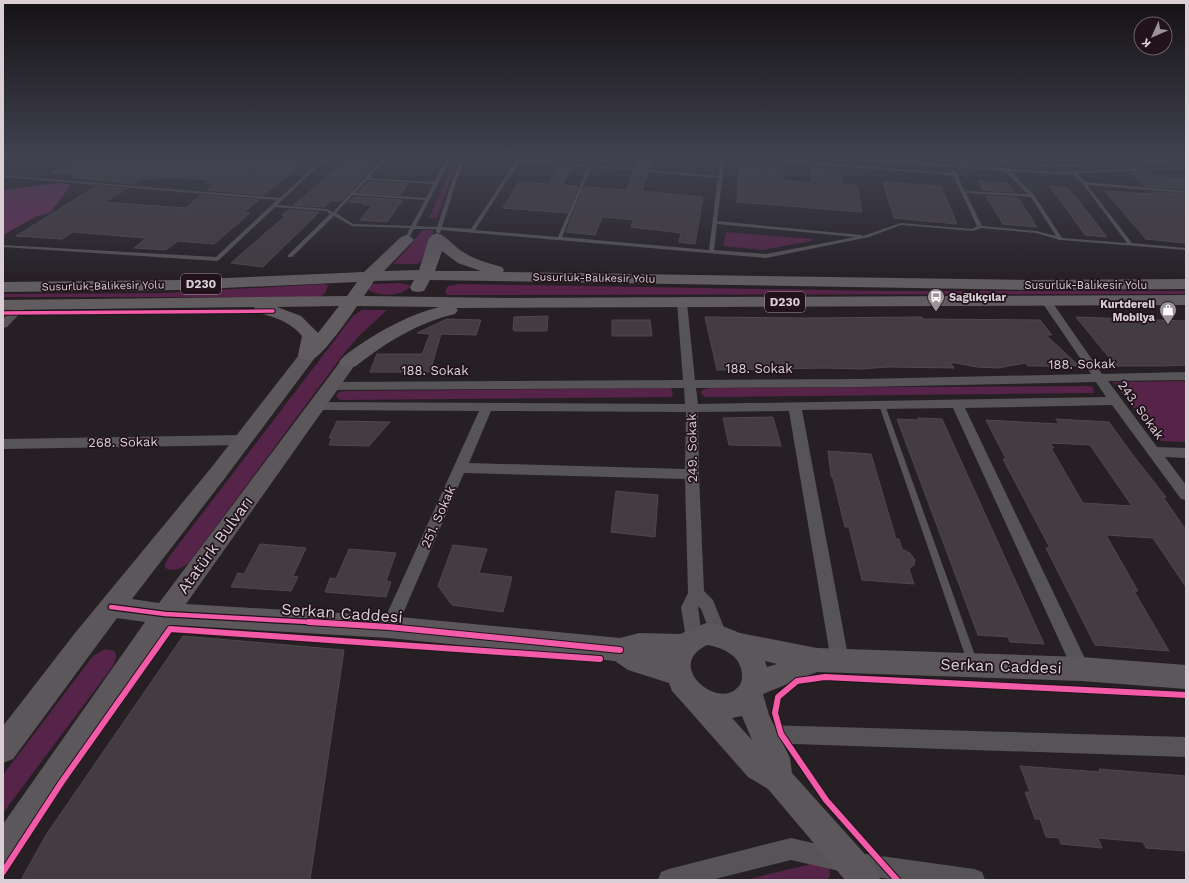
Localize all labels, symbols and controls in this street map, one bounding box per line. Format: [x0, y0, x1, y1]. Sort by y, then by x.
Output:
north arrow [1133, 16, 1173, 56]
text: K [1139, 35, 1154, 50]
street label: Susurluk-Balıkesir Yolu [532, 270, 656, 286]
road number: D230 [181, 274, 221, 294]
street label: Susurluk-Balıkesir Yolu [41, 278, 165, 294]
street label: Susurluk-Balıkesir Yolu [1025, 279, 1147, 292]
bus stop icon: Sağlıkçılar [926, 287, 946, 312]
place label: Sağlıkçılar [949, 291, 1006, 304]
road number: D230 [765, 292, 805, 312]
place label: Kurtdereli Mobilya [1100, 298, 1156, 324]
shop icon: Kurtdereli Mobilya [1158, 300, 1178, 325]
street label: 188. Sokak [1048, 356, 1116, 372]
street label: 188. Sokak [725, 361, 793, 376]
street label: 188. Sokak [401, 363, 469, 378]
street label: 243. Sokak [1115, 378, 1168, 443]
street label: 249. Sokak [684, 413, 700, 483]
street label: 268. Sokak [88, 434, 158, 450]
street label: 251. Sokak [418, 483, 459, 550]
street label: Atatürk Bulvarı [173, 493, 257, 597]
street label: Serkan Caddesi [281, 599, 403, 627]
street label: Serkan Caddesi [940, 654, 1062, 678]

